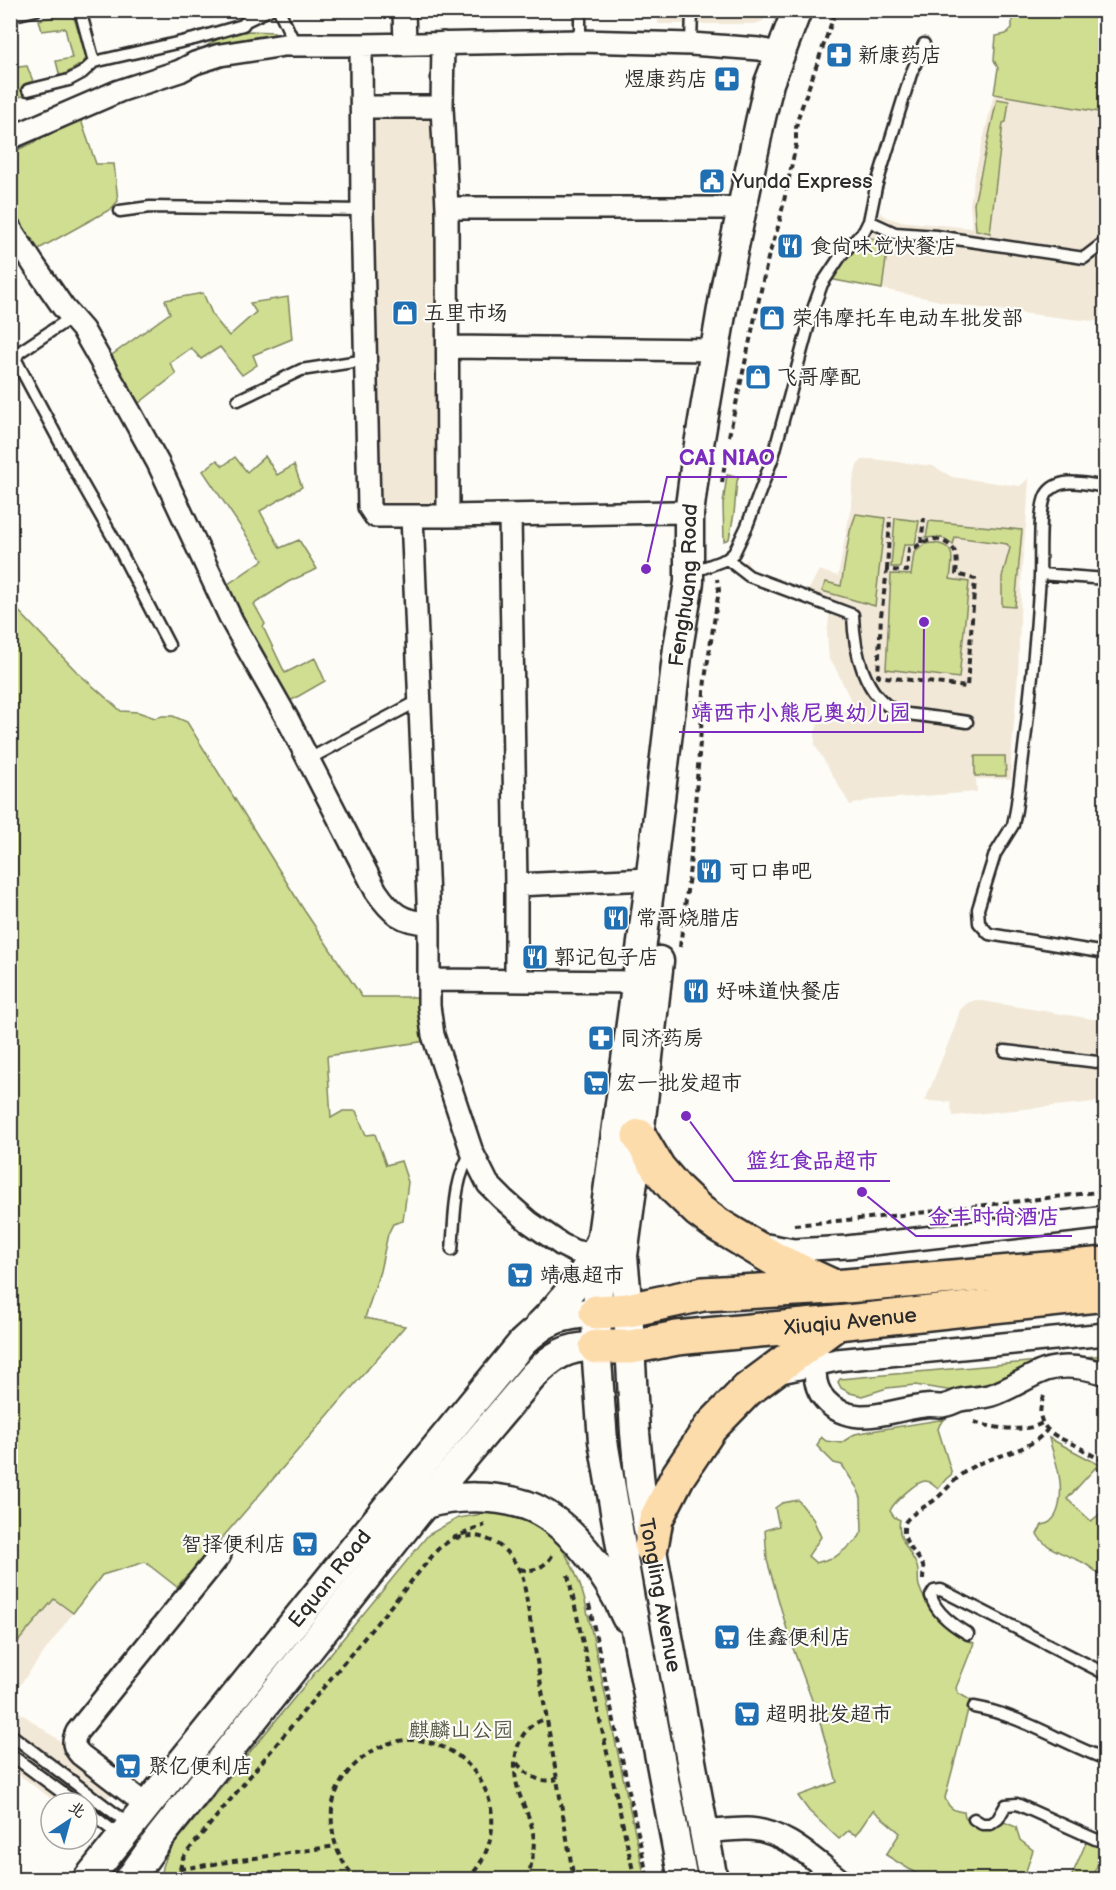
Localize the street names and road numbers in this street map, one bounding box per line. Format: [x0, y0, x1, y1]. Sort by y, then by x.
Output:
street label: Fenghuang Road [664, 502, 703, 668]
street label: Xiuqiu Avenue [782, 1302, 918, 1341]
street label: Tongling Avenue [633, 1516, 686, 1674]
street label: Equan Road [283, 1525, 377, 1633]

